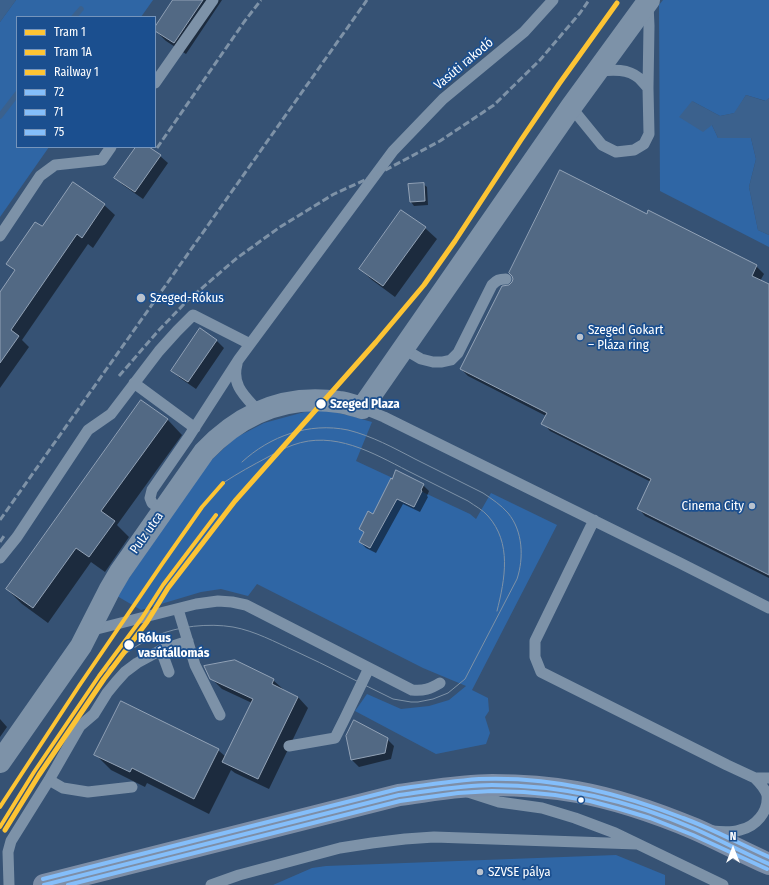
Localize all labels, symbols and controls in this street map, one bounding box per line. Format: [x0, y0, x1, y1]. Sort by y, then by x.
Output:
legend [16, 16, 156, 148]
text: Tram 1 [54, 25, 86, 39]
street label: Vasúti rakodó [431, 35, 497, 93]
text: Tram 1A [54, 45, 92, 59]
text: Railway 1 [54, 65, 99, 79]
text: 72 [54, 85, 64, 99]
text: 71 [54, 105, 63, 119]
text: 75 [54, 125, 64, 139]
place label: Szeged-Rókus [150, 290, 224, 306]
marker: Szeged-Rókus [135, 292, 147, 304]
place label: Szeged Gokart – Pláza ring [588, 322, 663, 353]
marker: Szeged Gokart – Pláza ring [575, 332, 585, 342]
place label: Szeged Plaza [330, 396, 400, 412]
marker: Szeged Plaza [314, 397, 328, 411]
place label: Cinema City [682, 498, 744, 514]
marker: Cinema City [747, 501, 757, 511]
street label: Pulz utca [127, 509, 167, 557]
place label: Rókus vasútállomás [138, 630, 209, 661]
marker: Rókus vasútállomás [122, 638, 136, 652]
unlabelled marker [576, 795, 586, 805]
north arrow [713, 829, 753, 869]
text: N [730, 830, 736, 843]
place label: SZVSE pálya [488, 864, 551, 880]
marker: SZVSE pálya [475, 867, 485, 877]

